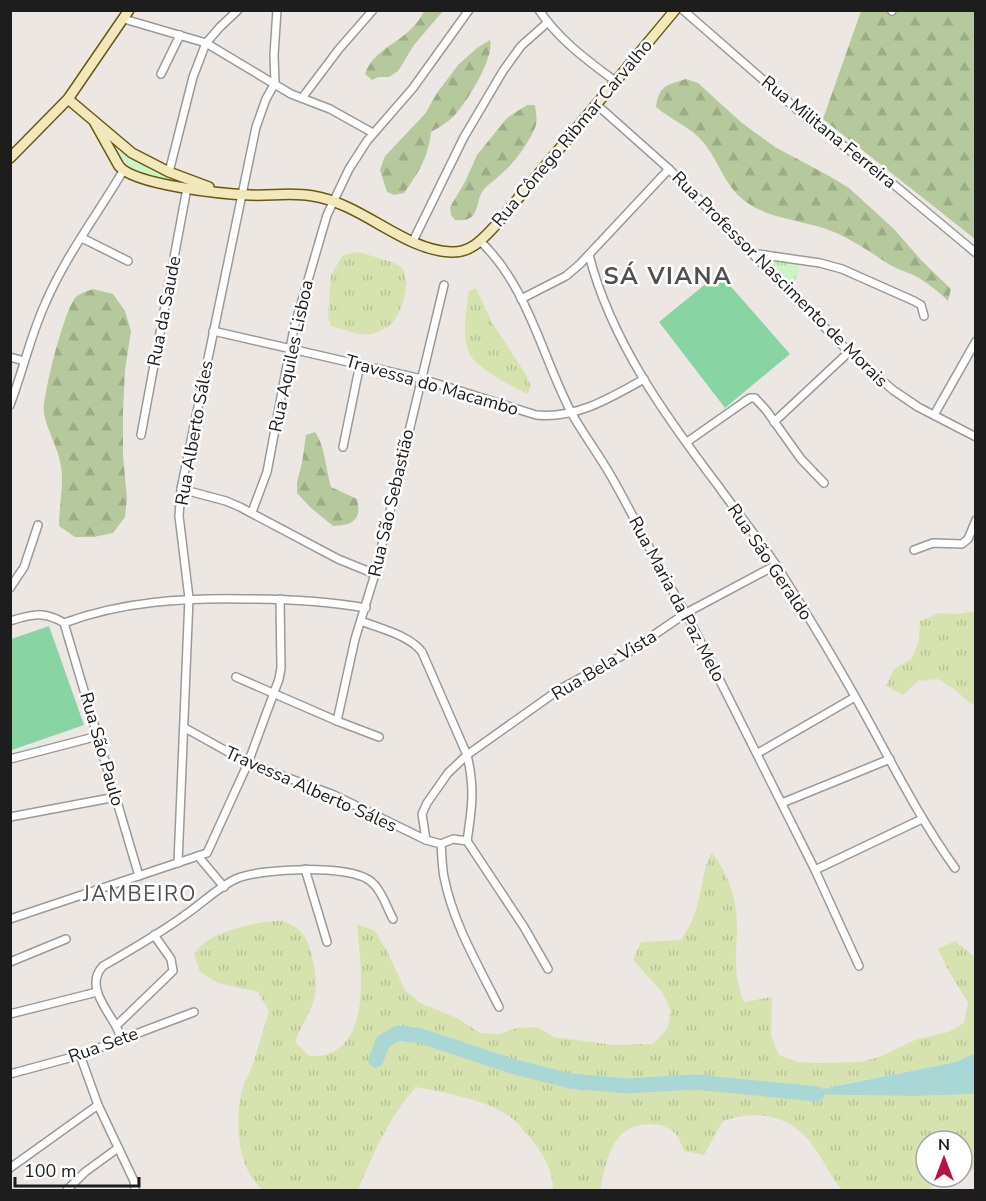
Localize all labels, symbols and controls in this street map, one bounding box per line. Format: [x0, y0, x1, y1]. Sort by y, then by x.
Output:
street label: Rua Cônego Ribmar Carvalho [486, 34, 658, 232]
street label: Rua Militana Ferreira [757, 70, 901, 194]
street label: Rua Professor Nascimento de Morais [667, 166, 893, 392]
street label: Rua da Saude [142, 254, 186, 368]
district label: SÁ VIANA [604, 260, 732, 292]
street label: Rua Aquiles Lisboa [263, 278, 319, 434]
street label: Travessa do Macambo [343, 349, 521, 421]
street label: Rua Alberto Sáles [169, 359, 219, 507]
street label: Rua São Sebastião [362, 427, 420, 579]
street label: Rua São Geraldo [722, 499, 818, 625]
street label: Rua Maria da Paz Melo [623, 512, 731, 686]
street label: Rua Bela Vista [547, 624, 661, 706]
street label: Rua São Paulo [74, 689, 130, 809]
street label: Travessa Alberto Sáles [221, 740, 401, 838]
district label: JAMBEIRO [82, 880, 197, 908]
street label: Rua Sete [65, 1021, 141, 1069]
north arrow [914, 1129, 974, 1189]
text: N [938, 1134, 950, 1156]
scale bar [15, 1150, 140, 1188]
text: 100 m [24, 1159, 76, 1183]

